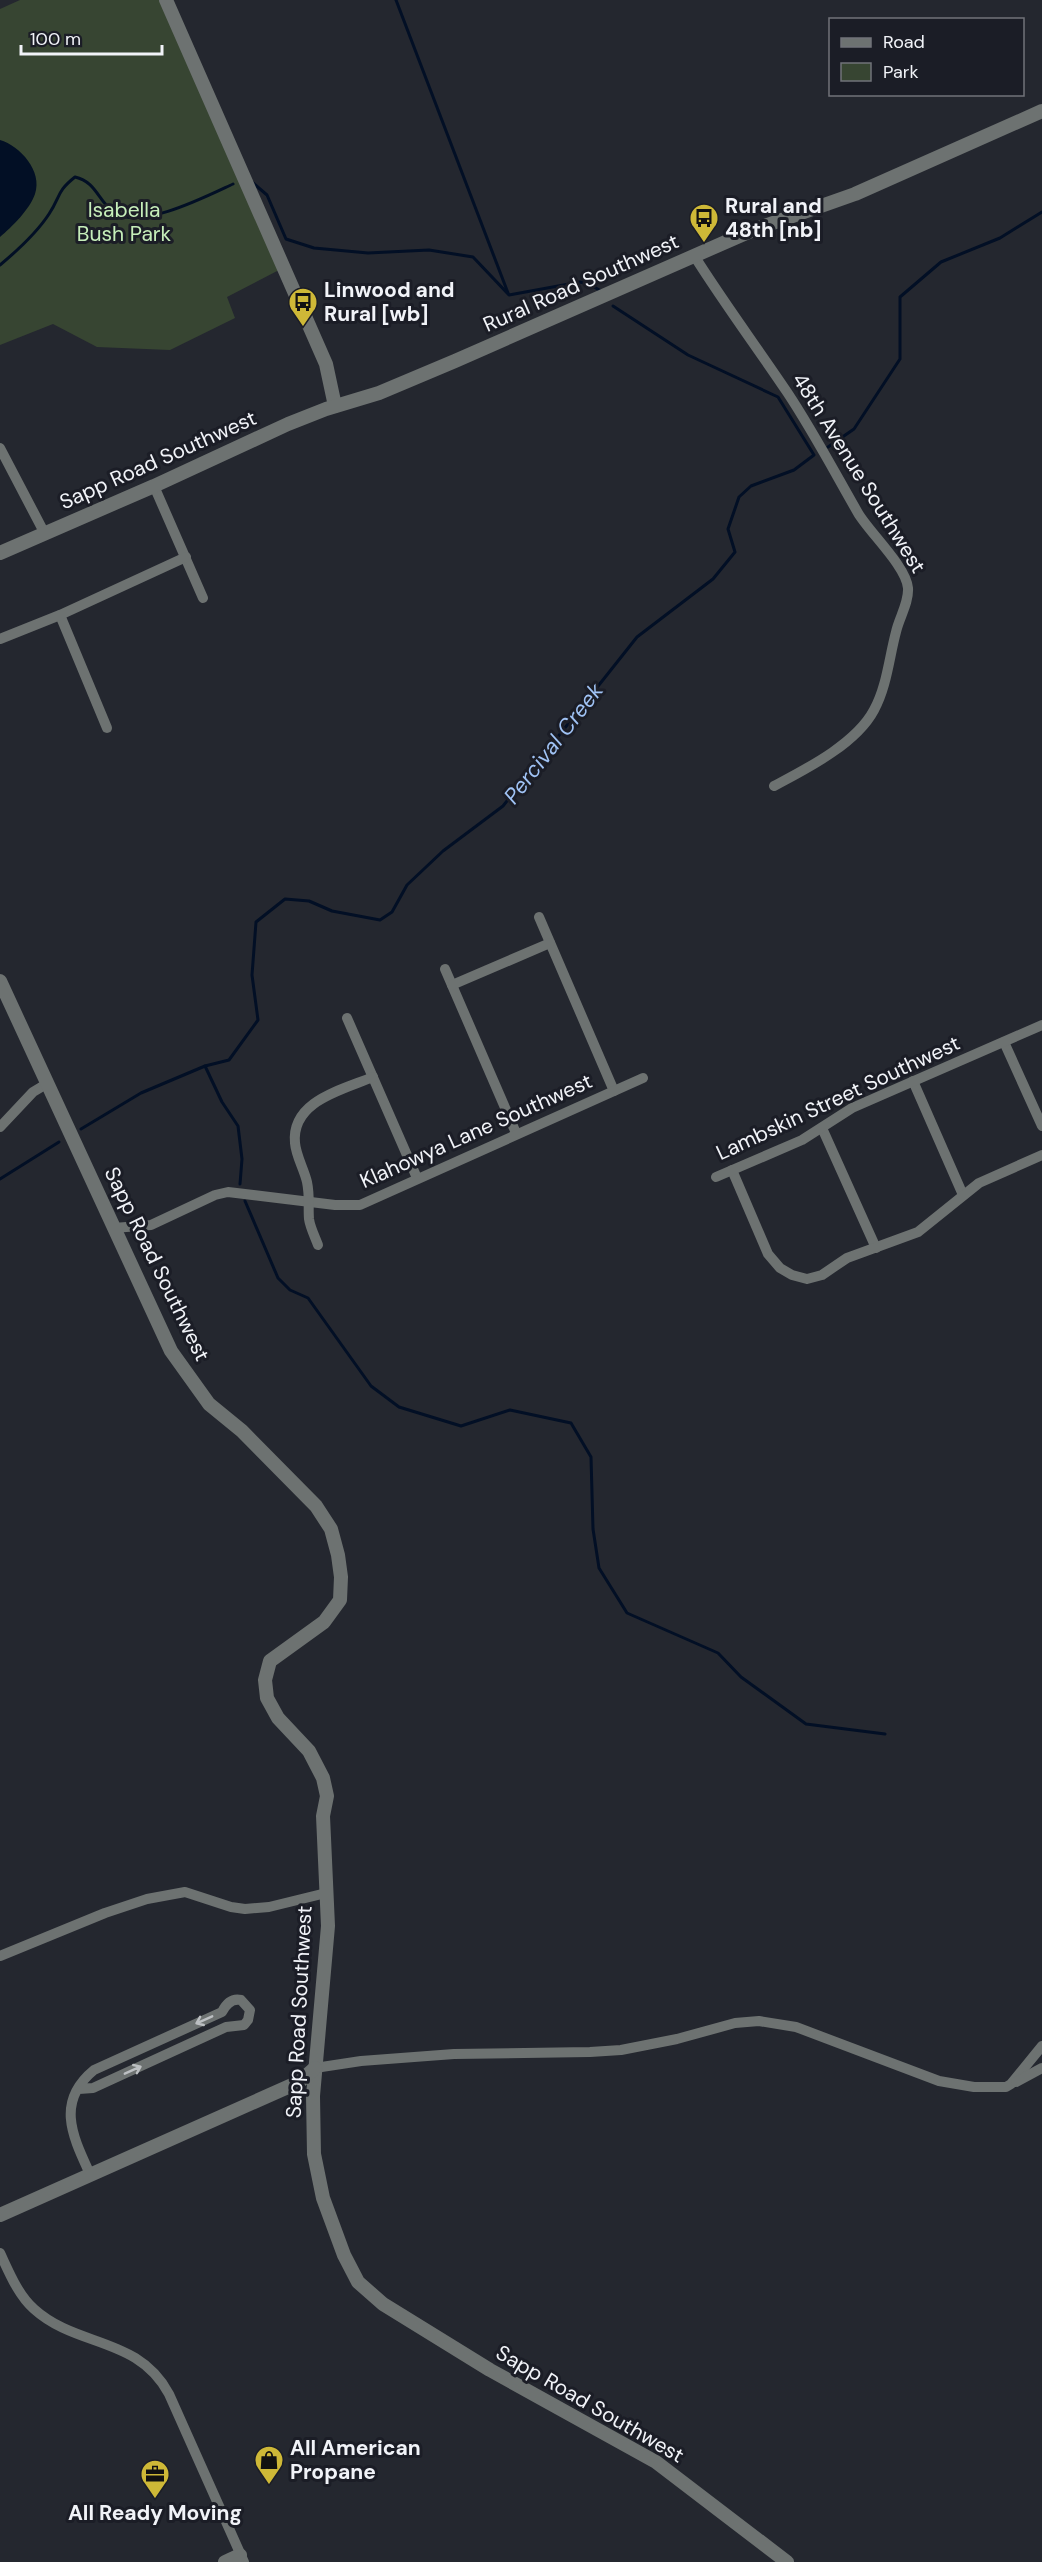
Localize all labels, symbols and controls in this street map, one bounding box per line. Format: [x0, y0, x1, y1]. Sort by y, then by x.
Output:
scale bar [21, 18, 162, 56]
legend [829, 18, 1024, 96]
text: 100 m [30, 27, 81, 51]
text: Road [883, 30, 925, 54]
text: Park [883, 60, 919, 84]
place label: Rural and 48th [nb] [725, 192, 822, 244]
park label: Isabella Bush Park [77, 196, 172, 248]
bus stop icon: Rural and 48th [nb] [688, 202, 720, 244]
street label: Rural Road Southwest [479, 227, 683, 339]
place label: Linwood and Rural [wb] [324, 276, 455, 328]
bus stop icon: Linwood and Rural [wb] [287, 286, 319, 328]
street label: 48th Avenue Southwest [786, 368, 932, 578]
street label: Sapp Road Southwest [55, 404, 261, 516]
water label: Percival Creek [497, 676, 610, 810]
street label: Lambskin Street Southwest [712, 1029, 964, 1167]
street label: Klahowya Lane Southwest [355, 1067, 597, 1195]
street label: Sapp Road Southwest [98, 1162, 216, 1366]
street label: Sapp Road Southwest [279, 1905, 319, 2119]
one-way arrow [195, 2016, 213, 2027]
one-way arrow [124, 2064, 142, 2076]
street label: Sapp Road Southwest [491, 2339, 689, 2469]
place label: All American Propane [290, 2434, 421, 2486]
shop icon: All American Propane [253, 2444, 285, 2486]
office icon: All Ready Moving [139, 2458, 171, 2500]
place label: All Ready Moving [68, 2499, 242, 2527]

